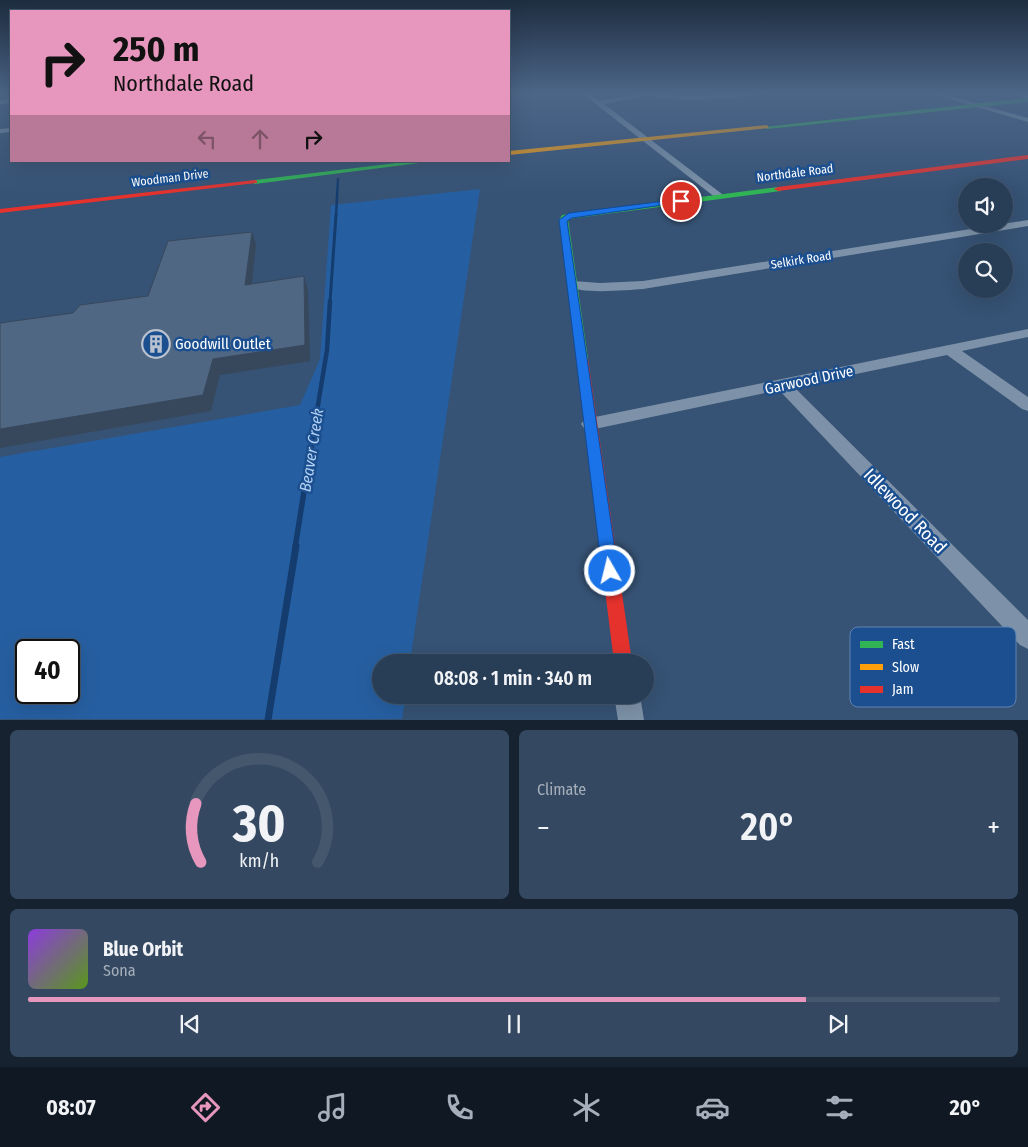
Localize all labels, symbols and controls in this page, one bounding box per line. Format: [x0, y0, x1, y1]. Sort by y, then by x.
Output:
text: 250 m [113, 28, 200, 70]
icon: right [30, 30, 95, 95]
text: Northdale Road [113, 70, 254, 97]
icon: left [193, 125, 221, 153]
icon: ahead [246, 125, 274, 153]
icon: right [299, 125, 327, 153]
street label: Northdale Road [756, 161, 834, 185]
street label: Woodman Drive [131, 166, 209, 190]
map controls [958, 178, 1013, 298]
button: sound [958, 178, 1013, 233]
pin [660, 180, 702, 222]
icon: arrive [667, 187, 695, 215]
button: search [958, 243, 1013, 298]
street label: Selkirk Road [770, 248, 832, 272]
building icon: Goodwill Outlet [141, 329, 171, 359]
place label: Goodwill Outlet [175, 335, 271, 353]
street label: Garwood Drive [763, 362, 855, 398]
water label: Beaver Creek [296, 407, 327, 493]
street label: Idlewood Road [859, 464, 951, 558]
position arrow [583, 544, 635, 596]
legend [850, 627, 1016, 707]
text: Fast [892, 636, 915, 653]
speed limit sign: 40 [15, 639, 80, 704]
text: Slow [892, 659, 919, 676]
text: 08:08 · 1 min · 340 m [434, 667, 592, 690]
text: Jam [892, 681, 913, 698]
text: Climate [537, 780, 586, 799]
text: 30 [232, 792, 286, 855]
text: 20° [741, 804, 796, 850]
text: − [537, 811, 550, 844]
text: + [987, 811, 1000, 844]
text: km/h [240, 850, 279, 872]
text: Blue Orbit [103, 938, 183, 961]
text: Sona [103, 961, 136, 980]
icon: previous [176, 1010, 204, 1038]
icon: pause [500, 1010, 528, 1038]
icon: next [824, 1010, 852, 1038]
icon: directions [188, 1090, 223, 1125]
icon: music [315, 1090, 350, 1125]
icon: phone [442, 1090, 477, 1125]
icon: climate [569, 1090, 604, 1125]
icon: car [695, 1090, 730, 1125]
icon: filters [822, 1090, 857, 1125]
text: 08:07 [46, 1094, 96, 1121]
text: 20° [949, 1094, 982, 1121]

